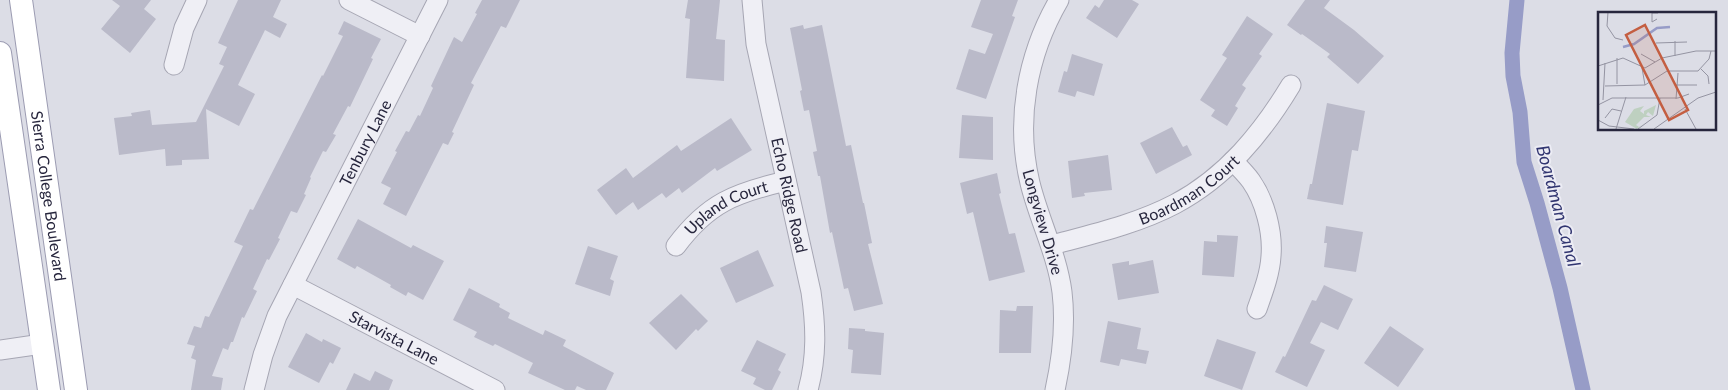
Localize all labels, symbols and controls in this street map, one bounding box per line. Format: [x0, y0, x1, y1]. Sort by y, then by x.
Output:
inset map [1598, 12, 1716, 130]
street label: Tenbury Lane [335, 96, 395, 189]
street label: Sierra College Boulevard [28, 110, 71, 282]
street label: Echo Ridge Road [768, 136, 812, 255]
water label: Boardman Canal [1532, 143, 1586, 269]
street label: Boardman Court [1136, 150, 1243, 228]
street label: Longview Drive [1019, 167, 1068, 277]
street label: Upland Court [680, 176, 770, 238]
street label: Starvista Lane [346, 306, 442, 368]

